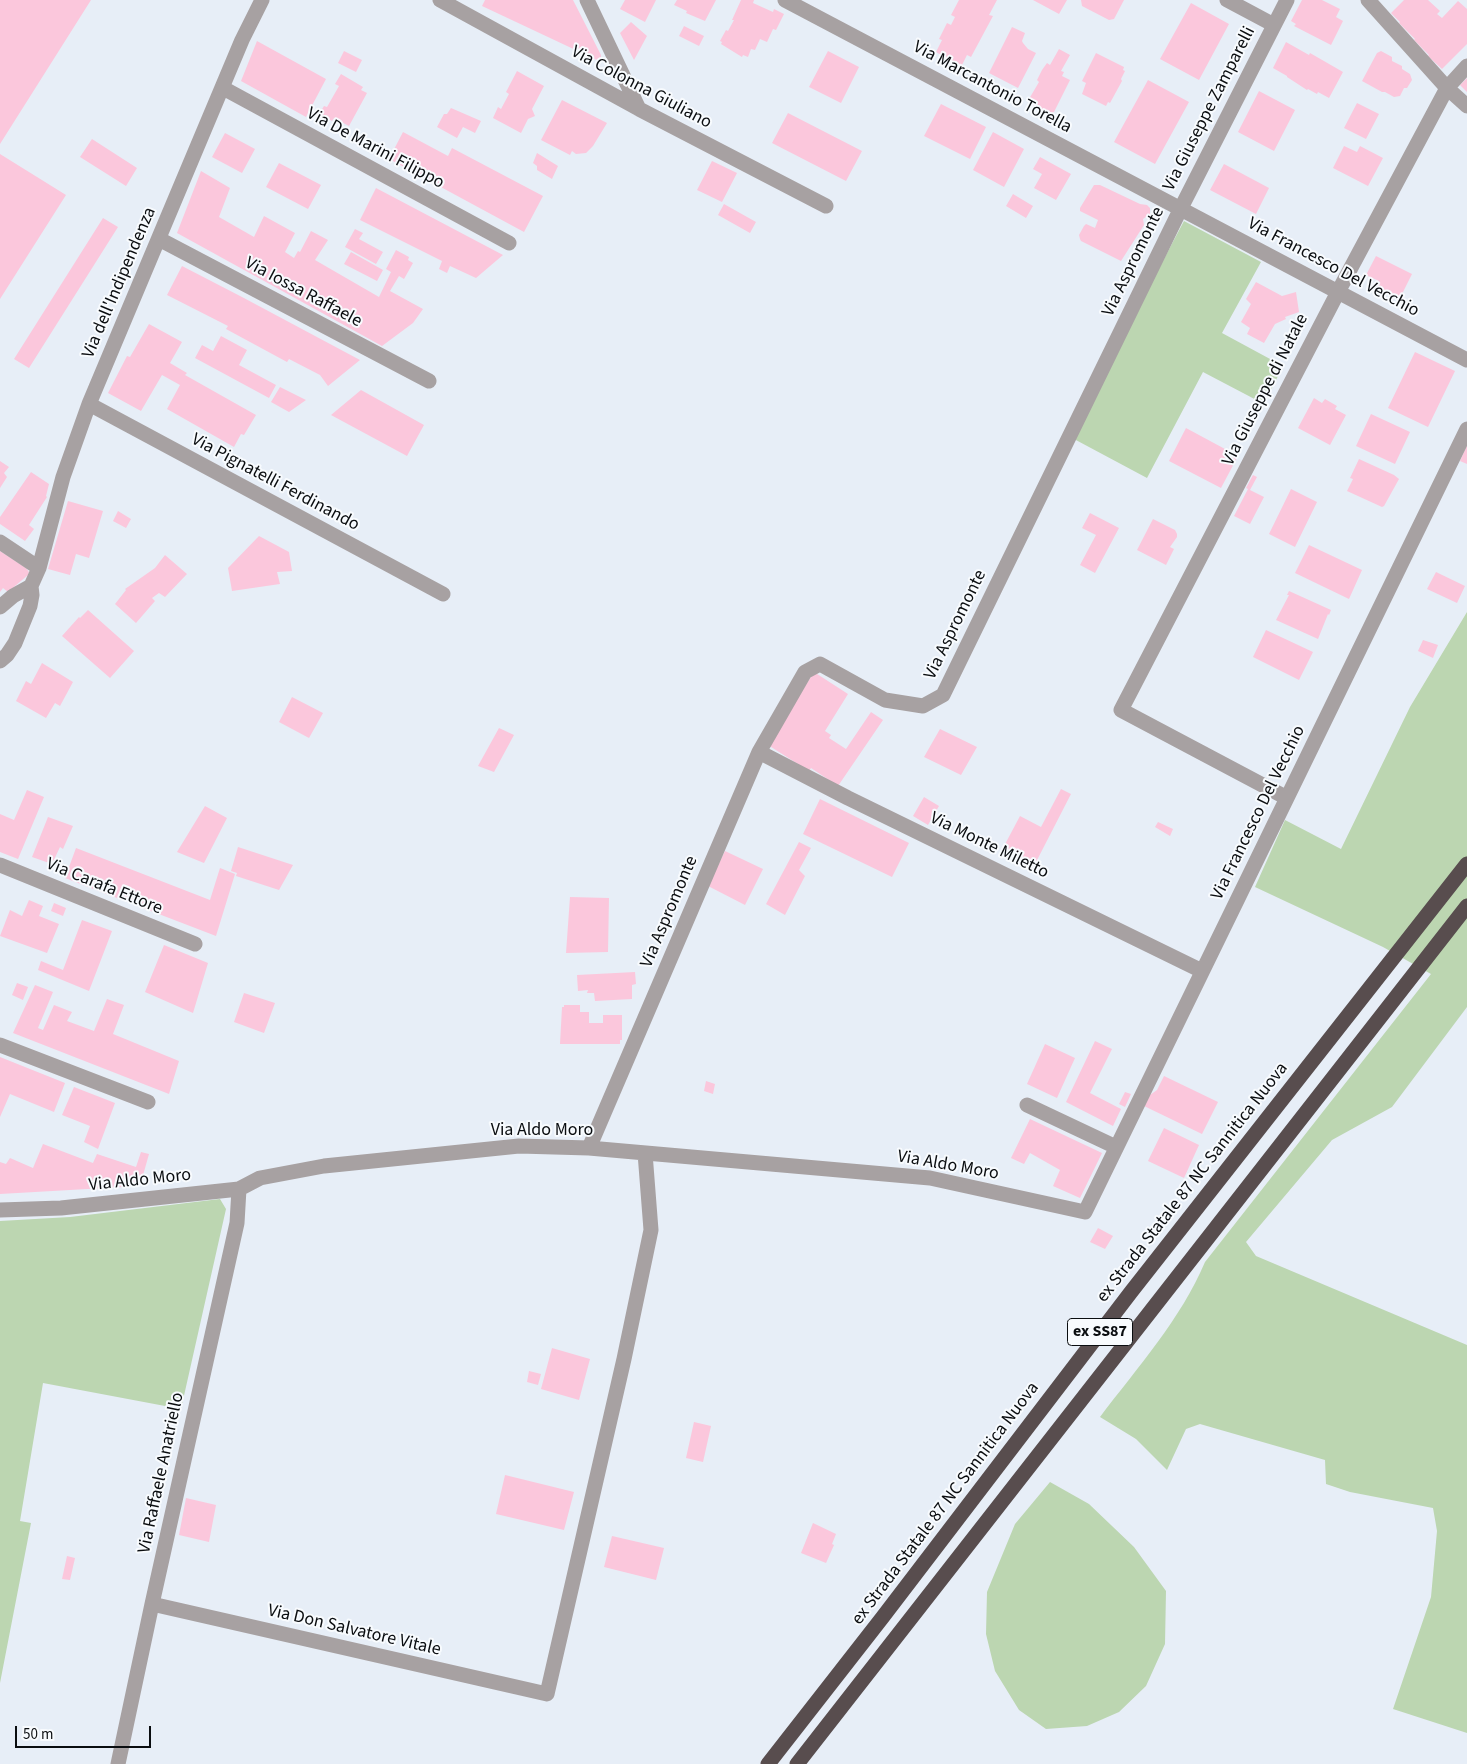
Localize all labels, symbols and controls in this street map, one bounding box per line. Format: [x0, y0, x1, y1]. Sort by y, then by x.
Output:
street label: Via Giuseppe Zamparelli [1159, 23, 1261, 195]
street label: Via Marcantonio Torella [909, 37, 1075, 139]
street label: Via Colonna Giuliano [567, 42, 715, 134]
street label: Via De Marini Filippo [302, 104, 448, 194]
street label: Via dell'Indipendenza [78, 204, 162, 362]
street label: Via Aspromonte [1098, 204, 1170, 320]
street label: Via Francesco Del Vecchio [1243, 214, 1423, 322]
street label: Via Iossa Raffaele [241, 253, 365, 333]
street label: Via Giuseppe di Natale [1218, 310, 1314, 470]
street label: Via Pignatelli Ferdinando [187, 430, 363, 536]
street label: Via Aspromonte [920, 567, 992, 683]
street label: Via Francesco Del Vecchio [1207, 722, 1311, 904]
street label: Via Monte Miletto [926, 808, 1052, 884]
street label: Via Aspromonte [637, 853, 703, 971]
street label: Via Carafa Ettore [43, 854, 165, 920]
street label: ex Strada Statale 87 NC Sannitica Nuova [1093, 1059, 1293, 1307]
street label: Via Aldo Moro [491, 1120, 593, 1142]
street label: Via Aldo Moro [896, 1146, 1000, 1186]
street label: Via Aldo Moro [88, 1165, 192, 1197]
road number: ex SS87 [1068, 1318, 1132, 1345]
street label: ex Strada Statale 87 NC Sannitica Nuova [848, 1378, 1044, 1630]
street label: Via Raffaele Anatriello [134, 1391, 190, 1555]
street label: Via Don Salvatore Vitale [265, 1601, 443, 1661]
scale bar [18, 1716, 154, 1748]
text: 50 m [23, 1724, 53, 1745]

